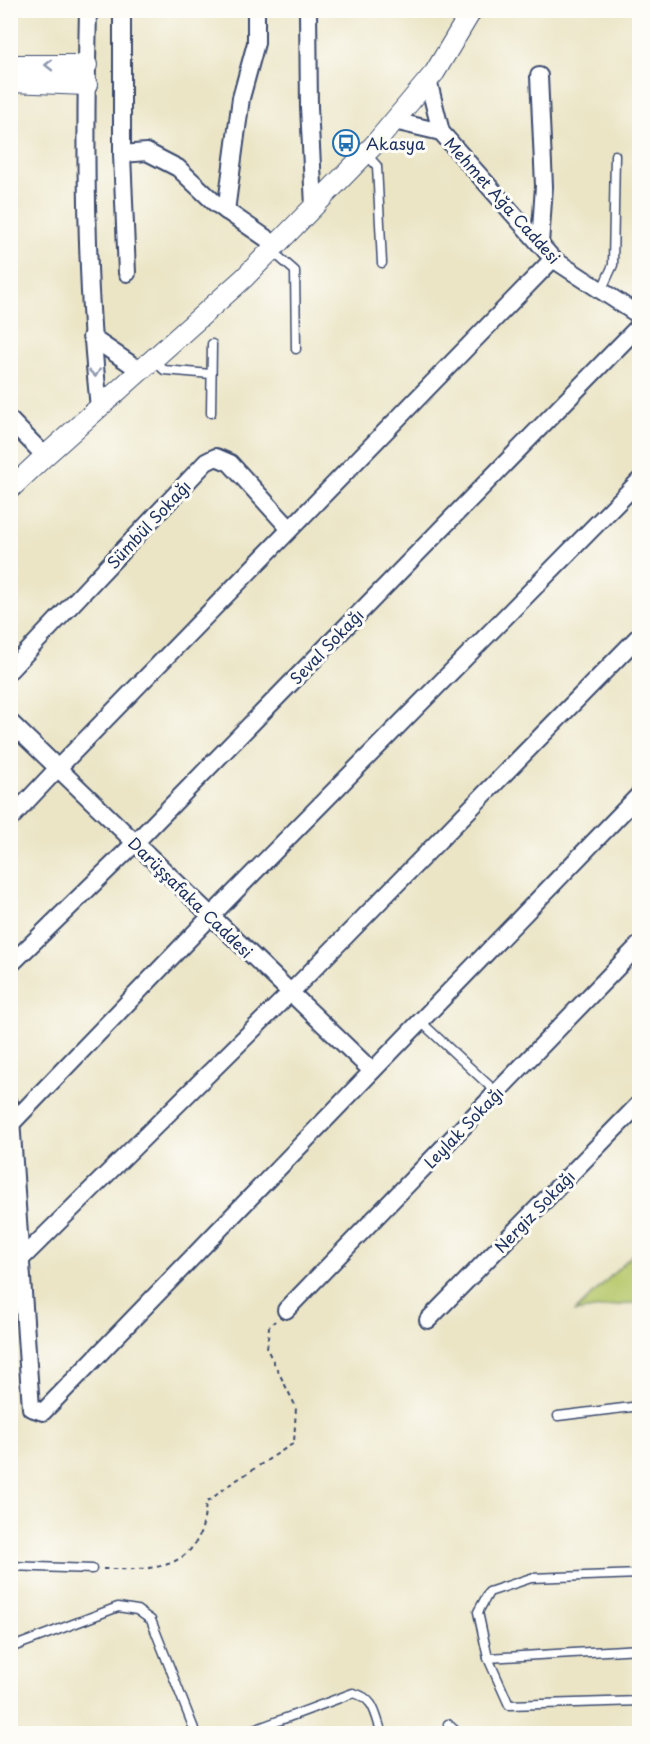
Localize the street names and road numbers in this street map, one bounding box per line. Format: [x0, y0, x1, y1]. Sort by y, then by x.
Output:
street label: Mehmet Ağa Caddesi [440, 131, 566, 269]
street label: Sümbül Sokağı [101, 474, 195, 574]
street label: Seval Sokağı [284, 603, 368, 689]
street label: Darüşşafaka Caddesi [123, 831, 259, 963]
street label: Leylak Sokağı [418, 1081, 508, 1173]
street label: Nergiz Sokağı [488, 1164, 580, 1258]

